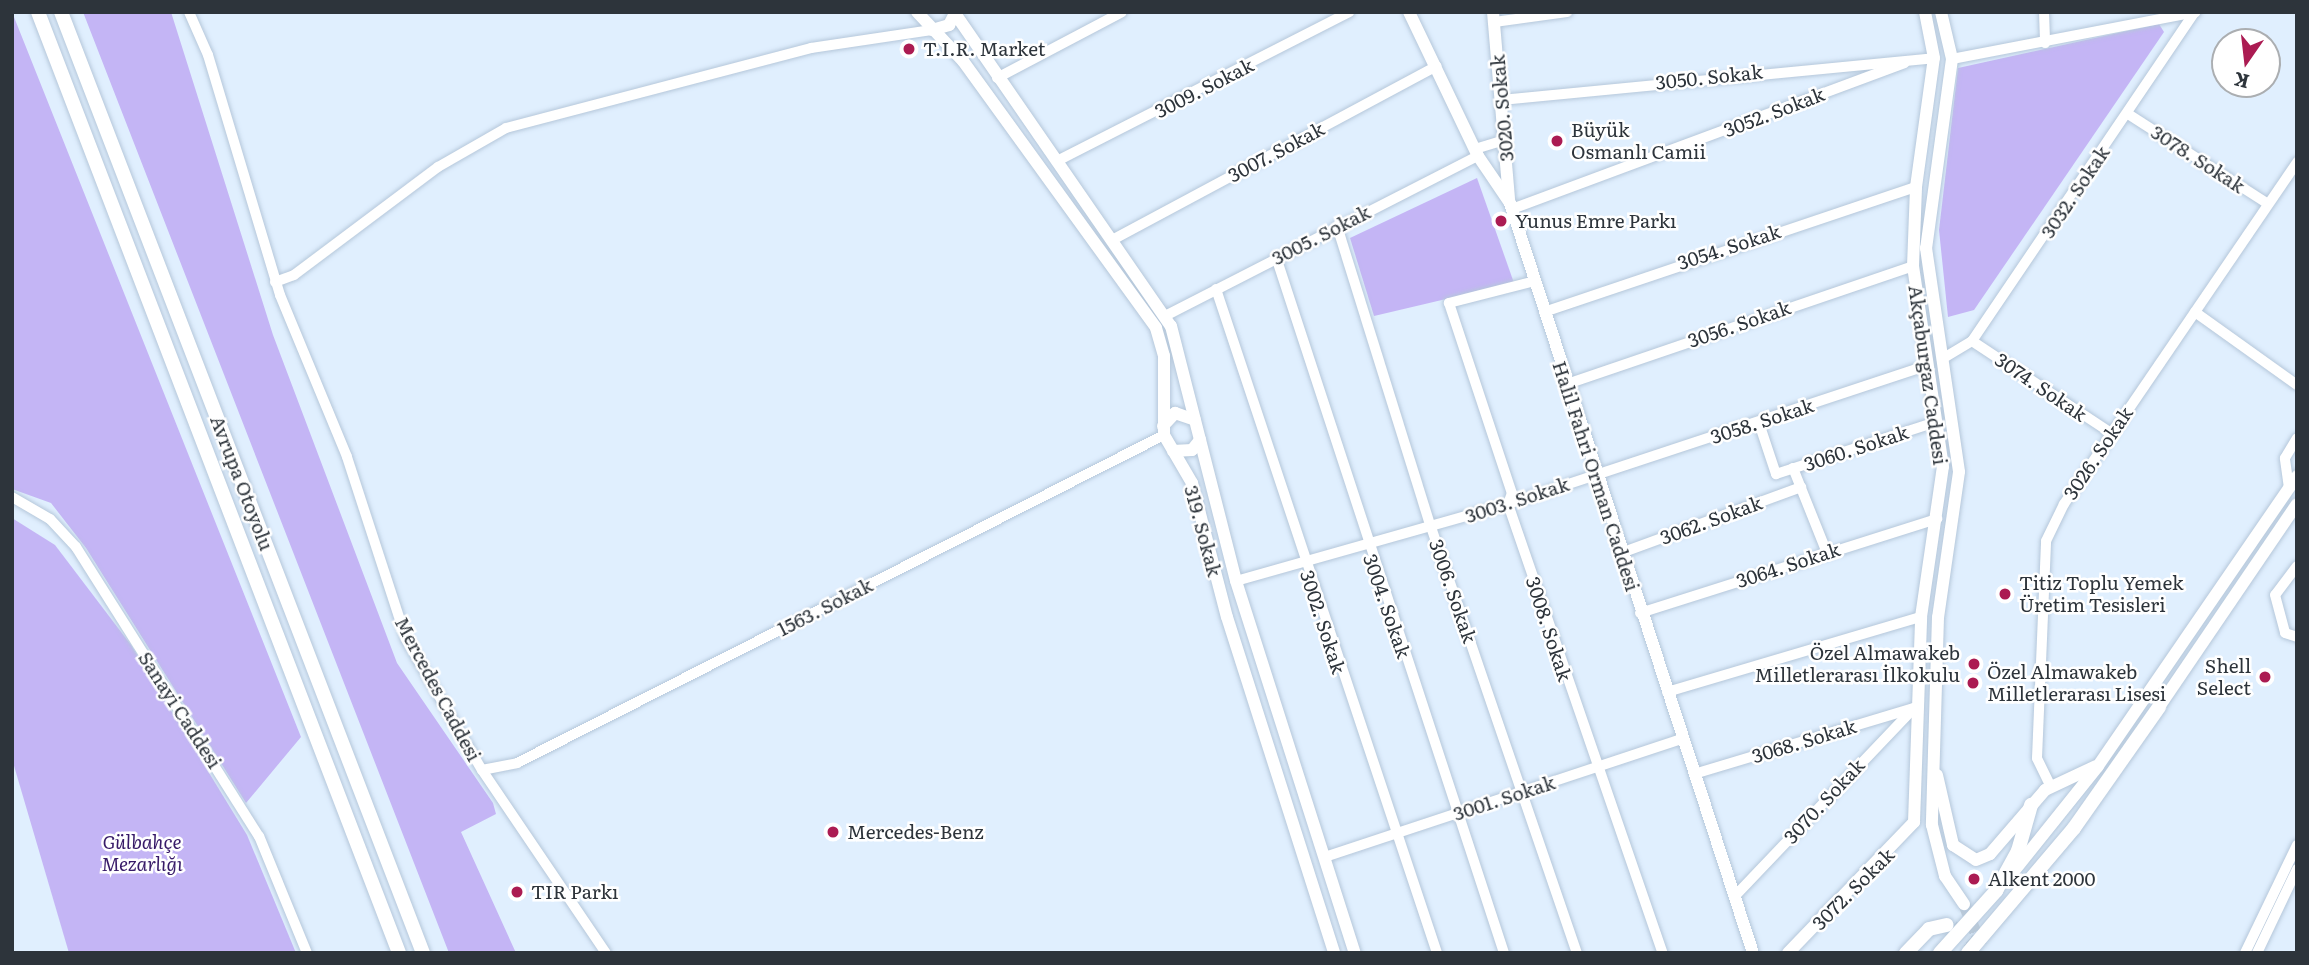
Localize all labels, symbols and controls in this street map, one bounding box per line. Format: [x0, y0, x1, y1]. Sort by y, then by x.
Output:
north arrow [2211, 28, 2281, 98]
place label: T.I.R. Market [923, 38, 1045, 60]
marker: T.I.R. Market [901, 41, 917, 57]
street label: 3009. Sokak [1151, 53, 1257, 123]
street label: 3020. Sokak [1486, 53, 1518, 163]
street label: 3050. Sokak [1654, 60, 1764, 94]
text: K [2231, 66, 2252, 97]
street label: 3052. Sokak [1720, 82, 1828, 142]
street label: 3007. Sokak [1224, 117, 1328, 187]
place label: Büyük Osmanlı Camii [1571, 119, 1706, 163]
street label: 3078. Sokak [2147, 120, 2249, 198]
marker: Büyük Osmanlı Camii [1549, 133, 1565, 149]
street label: 3032. Sokak [2036, 142, 2114, 242]
street label: 3005. Sokak [1268, 200, 1374, 270]
place label: Yunus Emre Parkı [1515, 210, 1676, 232]
marker: Yunus Emre Parkı [1493, 213, 1509, 229]
street label: 3054. Sokak [1675, 220, 1783, 274]
street label: Akçaburgaz Caddesi [1904, 284, 1952, 466]
street label: 3056. Sokak [1685, 296, 1793, 352]
street label: 3074. Sokak [1991, 348, 2091, 426]
street label: Halil Fahri Orman Caddesi [1548, 358, 1644, 594]
street label: 3058. Sokak [1708, 394, 1816, 448]
street label: 3026. Sokak [2059, 402, 2137, 504]
street label: Avrupa Otoyolu [206, 412, 278, 554]
street label: 3060. Sokak [1801, 420, 1911, 476]
street label: 3003. Sokak [1462, 472, 1572, 528]
street label: 319. Sokak [1180, 483, 1226, 579]
street label: 3062. Sokak [1657, 491, 1765, 549]
street label: 3006. Sokak [1425, 536, 1481, 646]
street label: 3064. Sokak [1733, 538, 1843, 592]
street label: 3004. Sokak [1359, 551, 1415, 661]
street label: 3002. Sokak [1296, 567, 1350, 677]
place label: Titiz Toplu Yemek Üretim Tesisleri [2019, 572, 2184, 616]
street label: 1563. Sokak [774, 573, 876, 641]
street label: 3008. Sokak [1521, 574, 1577, 684]
marker: Titiz Toplu Yemek Üretim Tesisleri [1997, 586, 2013, 602]
street label: Mercedes Caddesi [390, 613, 486, 765]
place label: Özel Almawakeb Milletlerarası İlkokulu [1754, 642, 1960, 686]
street label: Sanayi Caddesi [134, 647, 226, 773]
place label: Shell Select [2197, 655, 2251, 699]
marker: Özel Almawakeb Milletlerarası İlkokulu [1966, 656, 1982, 672]
place label: Özel Almawakeb Milletlerarası Lisesi [1987, 661, 2166, 705]
marker: Shell Select [2257, 669, 2273, 685]
marker: Özel Almawakeb Milletlerarası Lisesi [1965, 675, 1981, 691]
street label: 3068. Sokak [1749, 714, 1859, 768]
street label: 3070. Sokak [1779, 754, 1869, 848]
street label: 3001. Sokak [1450, 771, 1558, 825]
place label: Mercedes-Benz [847, 821, 984, 843]
marker: Mercedes-Benz [825, 824, 841, 840]
park label: Gülbahçe Mezarlığı [101, 831, 183, 875]
street label: 3072. Sokak [1807, 843, 1899, 935]
place label: Alkent 2000 [1988, 868, 2095, 890]
marker: Alkent 2000 [1966, 871, 1982, 887]
place label: TIR Parkı [531, 881, 618, 903]
marker: TIR Parkı [509, 884, 525, 900]

